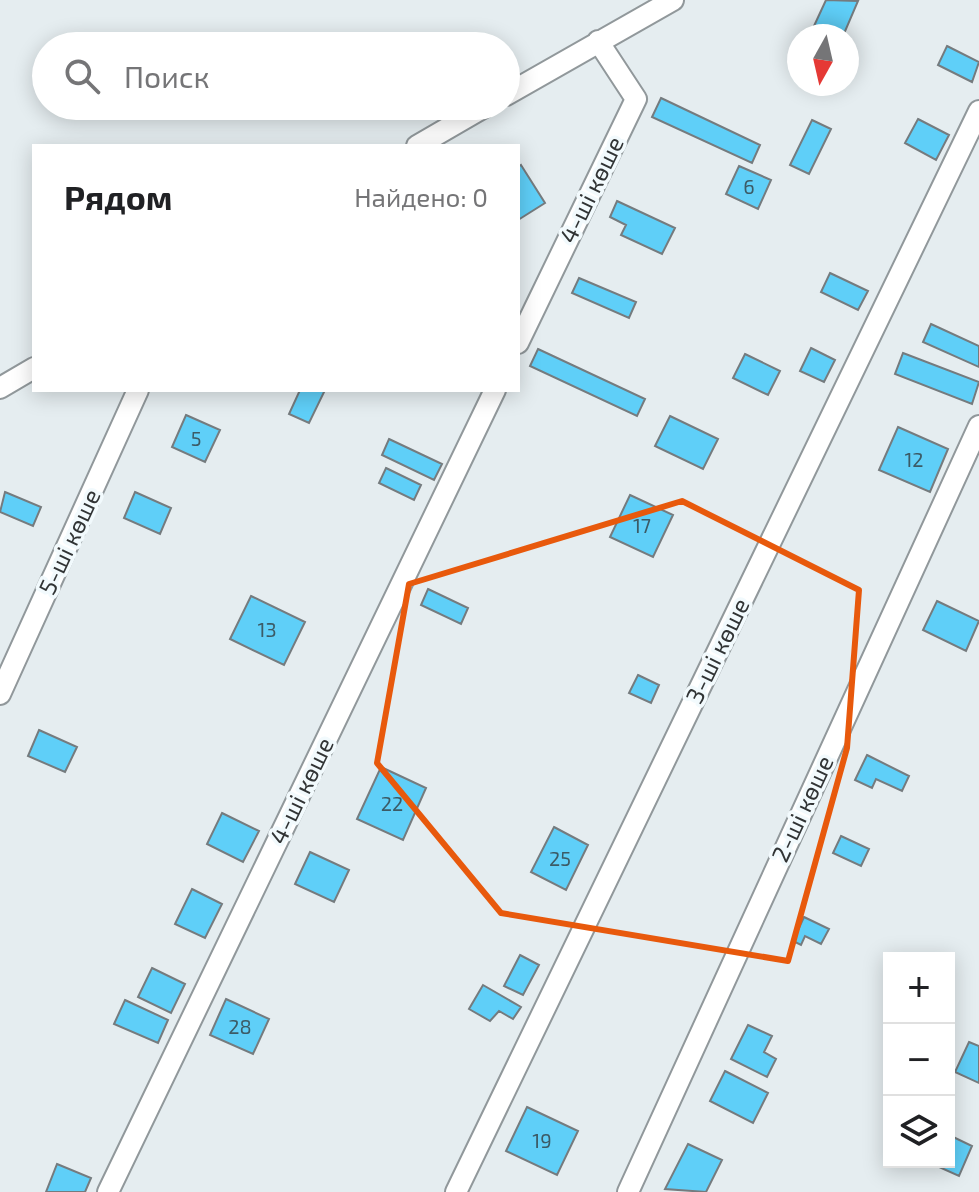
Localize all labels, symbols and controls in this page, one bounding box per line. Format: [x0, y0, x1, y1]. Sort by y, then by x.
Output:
north arrow [787, 24, 859, 96]
search box [32, 32, 520, 120]
icon: search [60, 54, 104, 98]
text: Поиск [124, 58, 210, 94]
street label: 4-шi көше [552, 131, 629, 247]
house number: 6 [743, 174, 755, 198]
text: Рядом [64, 176, 172, 217]
text: Найдено: 0 [354, 181, 488, 212]
house number: 5 [191, 426, 201, 450]
house number: 12 [904, 447, 924, 471]
street label: 5-шi көше [32, 484, 106, 599]
house number: 17 [633, 513, 651, 537]
street label: 3-шi көше [679, 593, 755, 708]
house number: 13 [257, 617, 277, 641]
street label: 4-шi көше [262, 732, 339, 848]
street label: 2-ші көше [764, 751, 839, 866]
house number: 22 [381, 791, 403, 815]
house number: 25 [549, 846, 571, 870]
map controls [883, 952, 955, 1168]
button: + [883, 952, 955, 1024]
house number: 28 [228, 1014, 252, 1038]
button: − [883, 1024, 955, 1096]
button: layers [883, 1096, 955, 1168]
house number: 19 [532, 1128, 552, 1152]

